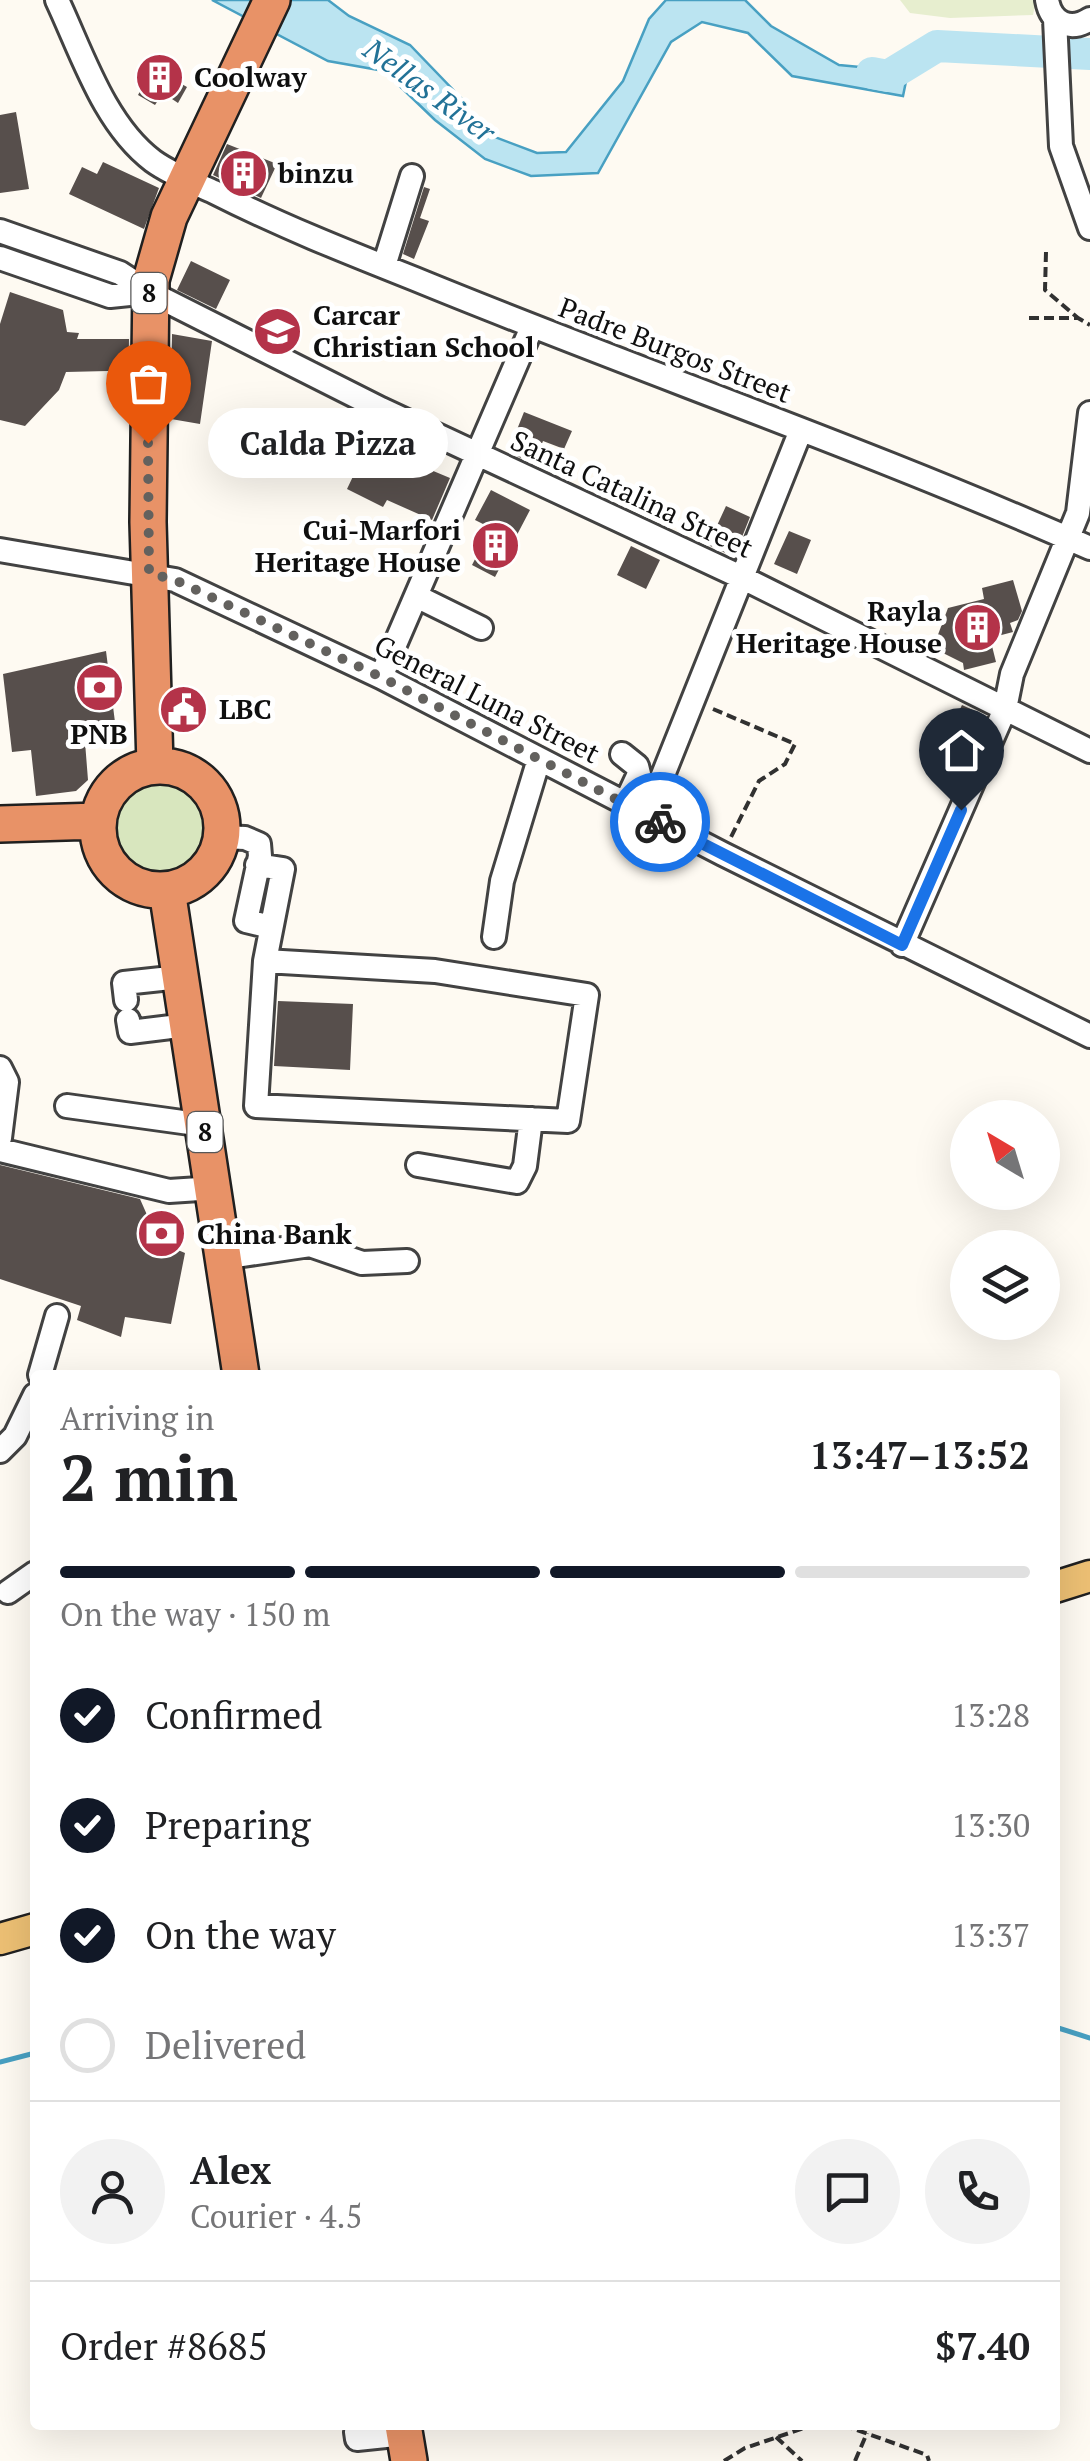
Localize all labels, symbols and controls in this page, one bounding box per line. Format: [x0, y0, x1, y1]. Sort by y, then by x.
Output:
water label: Nellas River [355, 28, 504, 152]
building icon: Coolway [133, 51, 185, 103]
place label: Coolway [194, 58, 308, 95]
building icon: binzu [217, 147, 269, 199]
place label: binzu [277, 154, 354, 191]
road number: 8 [132, 273, 166, 313]
street label: Padre Burgos Street [554, 288, 797, 411]
place label: Carcar Christian School [313, 296, 535, 365]
school or university icon: Carcar Christian School [252, 305, 304, 357]
pin [106, 341, 191, 444]
icon: bag [121, 356, 176, 411]
callout: Calda Pizza [208, 408, 448, 478]
street label: Santa Catalina Street [505, 421, 760, 566]
text: Calda Pizza [240, 422, 416, 464]
place label: Cui-Marfori Heritage House [255, 511, 461, 580]
building icon: Cui-Marfori Heritage House [470, 520, 522, 572]
place label: Rayla Heritage House [736, 592, 942, 661]
building icon: Rayla Heritage House [951, 601, 1003, 653]
street label: General Luna Street [368, 626, 607, 772]
bank icon: PNB [73, 661, 125, 713]
public building icon: LBC [158, 683, 210, 735]
place label: LBC [219, 690, 272, 727]
pin [919, 708, 1004, 811]
place label: PNB [70, 715, 128, 752]
icon: home [934, 723, 989, 778]
courier [610, 772, 710, 872]
icon: bike [633, 795, 688, 850]
north arrow [950, 1100, 1060, 1210]
map controls [950, 1100, 1060, 1340]
road number: 8 [188, 1112, 222, 1152]
bank icon: China Bank [136, 1208, 188, 1260]
place label: China Bank [197, 1215, 352, 1252]
button: layers [950, 1230, 1060, 1340]
text: Arriving in [60, 1397, 214, 1439]
text: 13:47–13:52 [809, 1430, 1030, 1480]
text: 2 min [60, 1433, 238, 1520]
text: On the way · 150 m [60, 1593, 330, 1635]
icon: check [60, 1688, 115, 1743]
text: Confirmed [145, 1690, 323, 1740]
text: 13:28 [951, 1694, 1030, 1736]
icon: check [60, 1798, 115, 1853]
text: Preparing [145, 1800, 311, 1850]
text: 13:30 [951, 1804, 1030, 1846]
icon: check [60, 1908, 115, 1963]
text: On the way [145, 1910, 336, 1960]
text: 13:37 [951, 1914, 1030, 1956]
text: Delivered [145, 2020, 306, 2070]
button: person [60, 2139, 165, 2244]
button: chat [795, 2139, 900, 2244]
button: phone [925, 2139, 1030, 2244]
text: Alex [190, 2145, 271, 2195]
text: Courier · 4.5 [190, 2195, 362, 2237]
text: Order #8685 [60, 2321, 268, 2371]
text: $7.40 [935, 2321, 1030, 2371]

